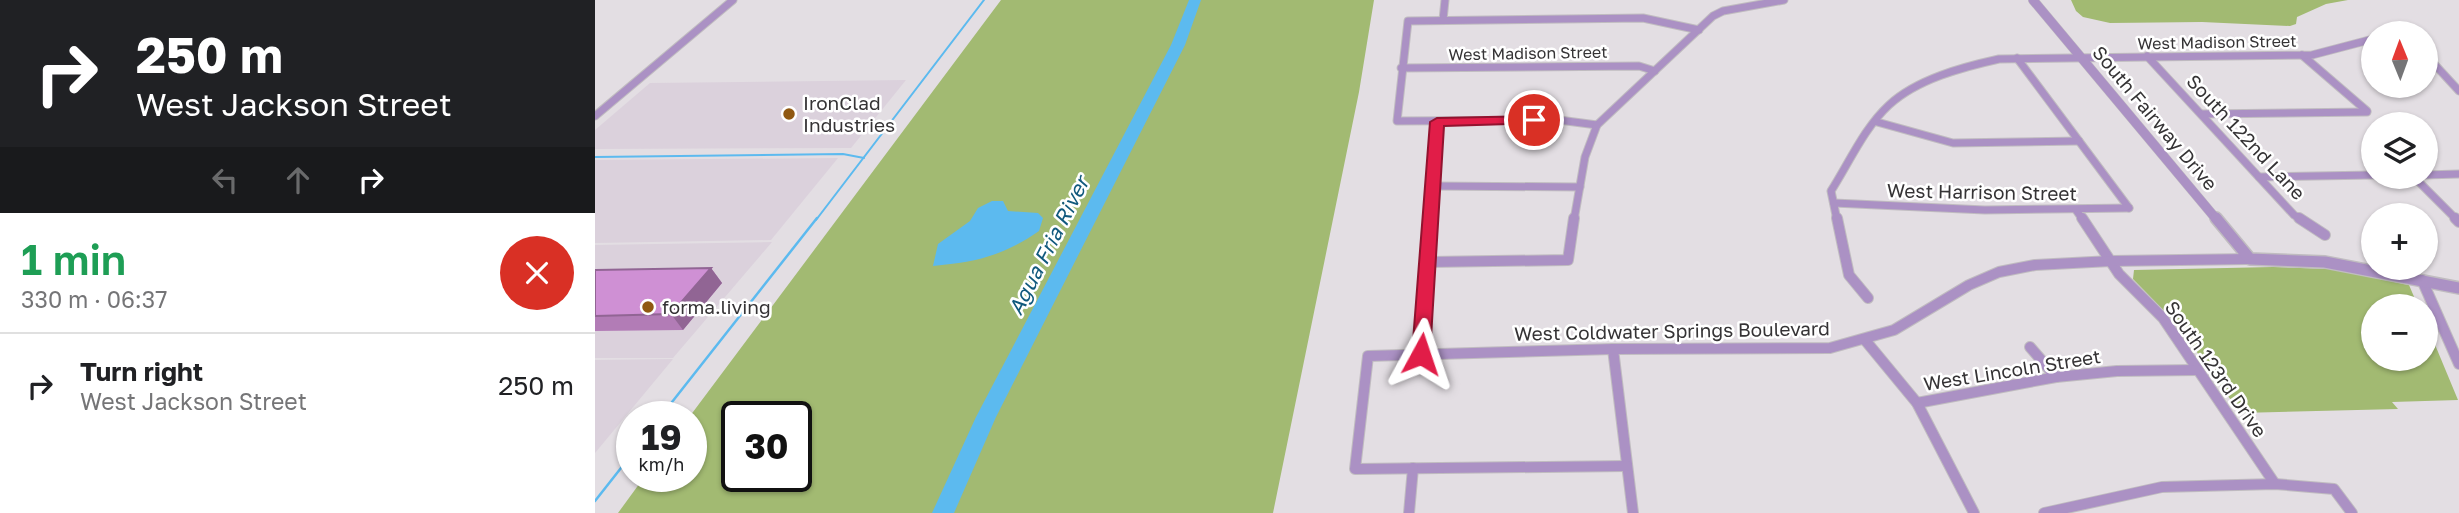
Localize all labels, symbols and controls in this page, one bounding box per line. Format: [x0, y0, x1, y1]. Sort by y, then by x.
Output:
north arrow [2361, 21, 2438, 98]
map controls [2361, 21, 2438, 371]
text: 250 m [136, 25, 283, 84]
icon: right [21, 28, 112, 119]
street label: West Madison Street [2137, 31, 2297, 53]
street label: South Fairway Drive [2088, 41, 2223, 195]
street label: West Madison Street [1448, 42, 1608, 64]
street label: South 122nd Lane [2182, 69, 2310, 204]
text: West Jackson Street [136, 85, 452, 123]
pin [1504, 90, 1564, 150]
place label: IronClad Industries [803, 91, 895, 136]
icon: arrive [1515, 101, 1553, 139]
marker: IronClad Industries [781, 106, 797, 122]
button: layers [2361, 112, 2438, 189]
icon: left [206, 161, 244, 199]
icon: ahead [279, 161, 317, 199]
icon: right [352, 161, 390, 199]
water label: Agua Fria River [1002, 170, 1095, 319]
street label: West Harrison Street [1887, 178, 2077, 205]
button: + [2361, 203, 2438, 280]
text: 1 min [21, 234, 126, 284]
button: close [500, 236, 574, 310]
text: 330 m · 06:37 [21, 285, 167, 313]
button: − [2361, 294, 2438, 371]
place label: forma.living [662, 295, 771, 318]
street label: South 123rd Drive [2161, 296, 2272, 441]
marker: forma.living [640, 299, 656, 315]
street label: West Coldwater Springs Boulevard [1514, 316, 1830, 345]
position arrow [1384, 317, 1458, 391]
street label: West Lincoln Street [1922, 344, 2102, 395]
text: Turn right [80, 356, 203, 387]
icon: right [21, 367, 59, 405]
text: 250 m [498, 370, 574, 401]
text: West Jackson Street [80, 387, 307, 415]
speed limit sign: 30 [721, 401, 812, 492]
text: 19 [641, 416, 682, 458]
text: km/h [639, 453, 684, 475]

